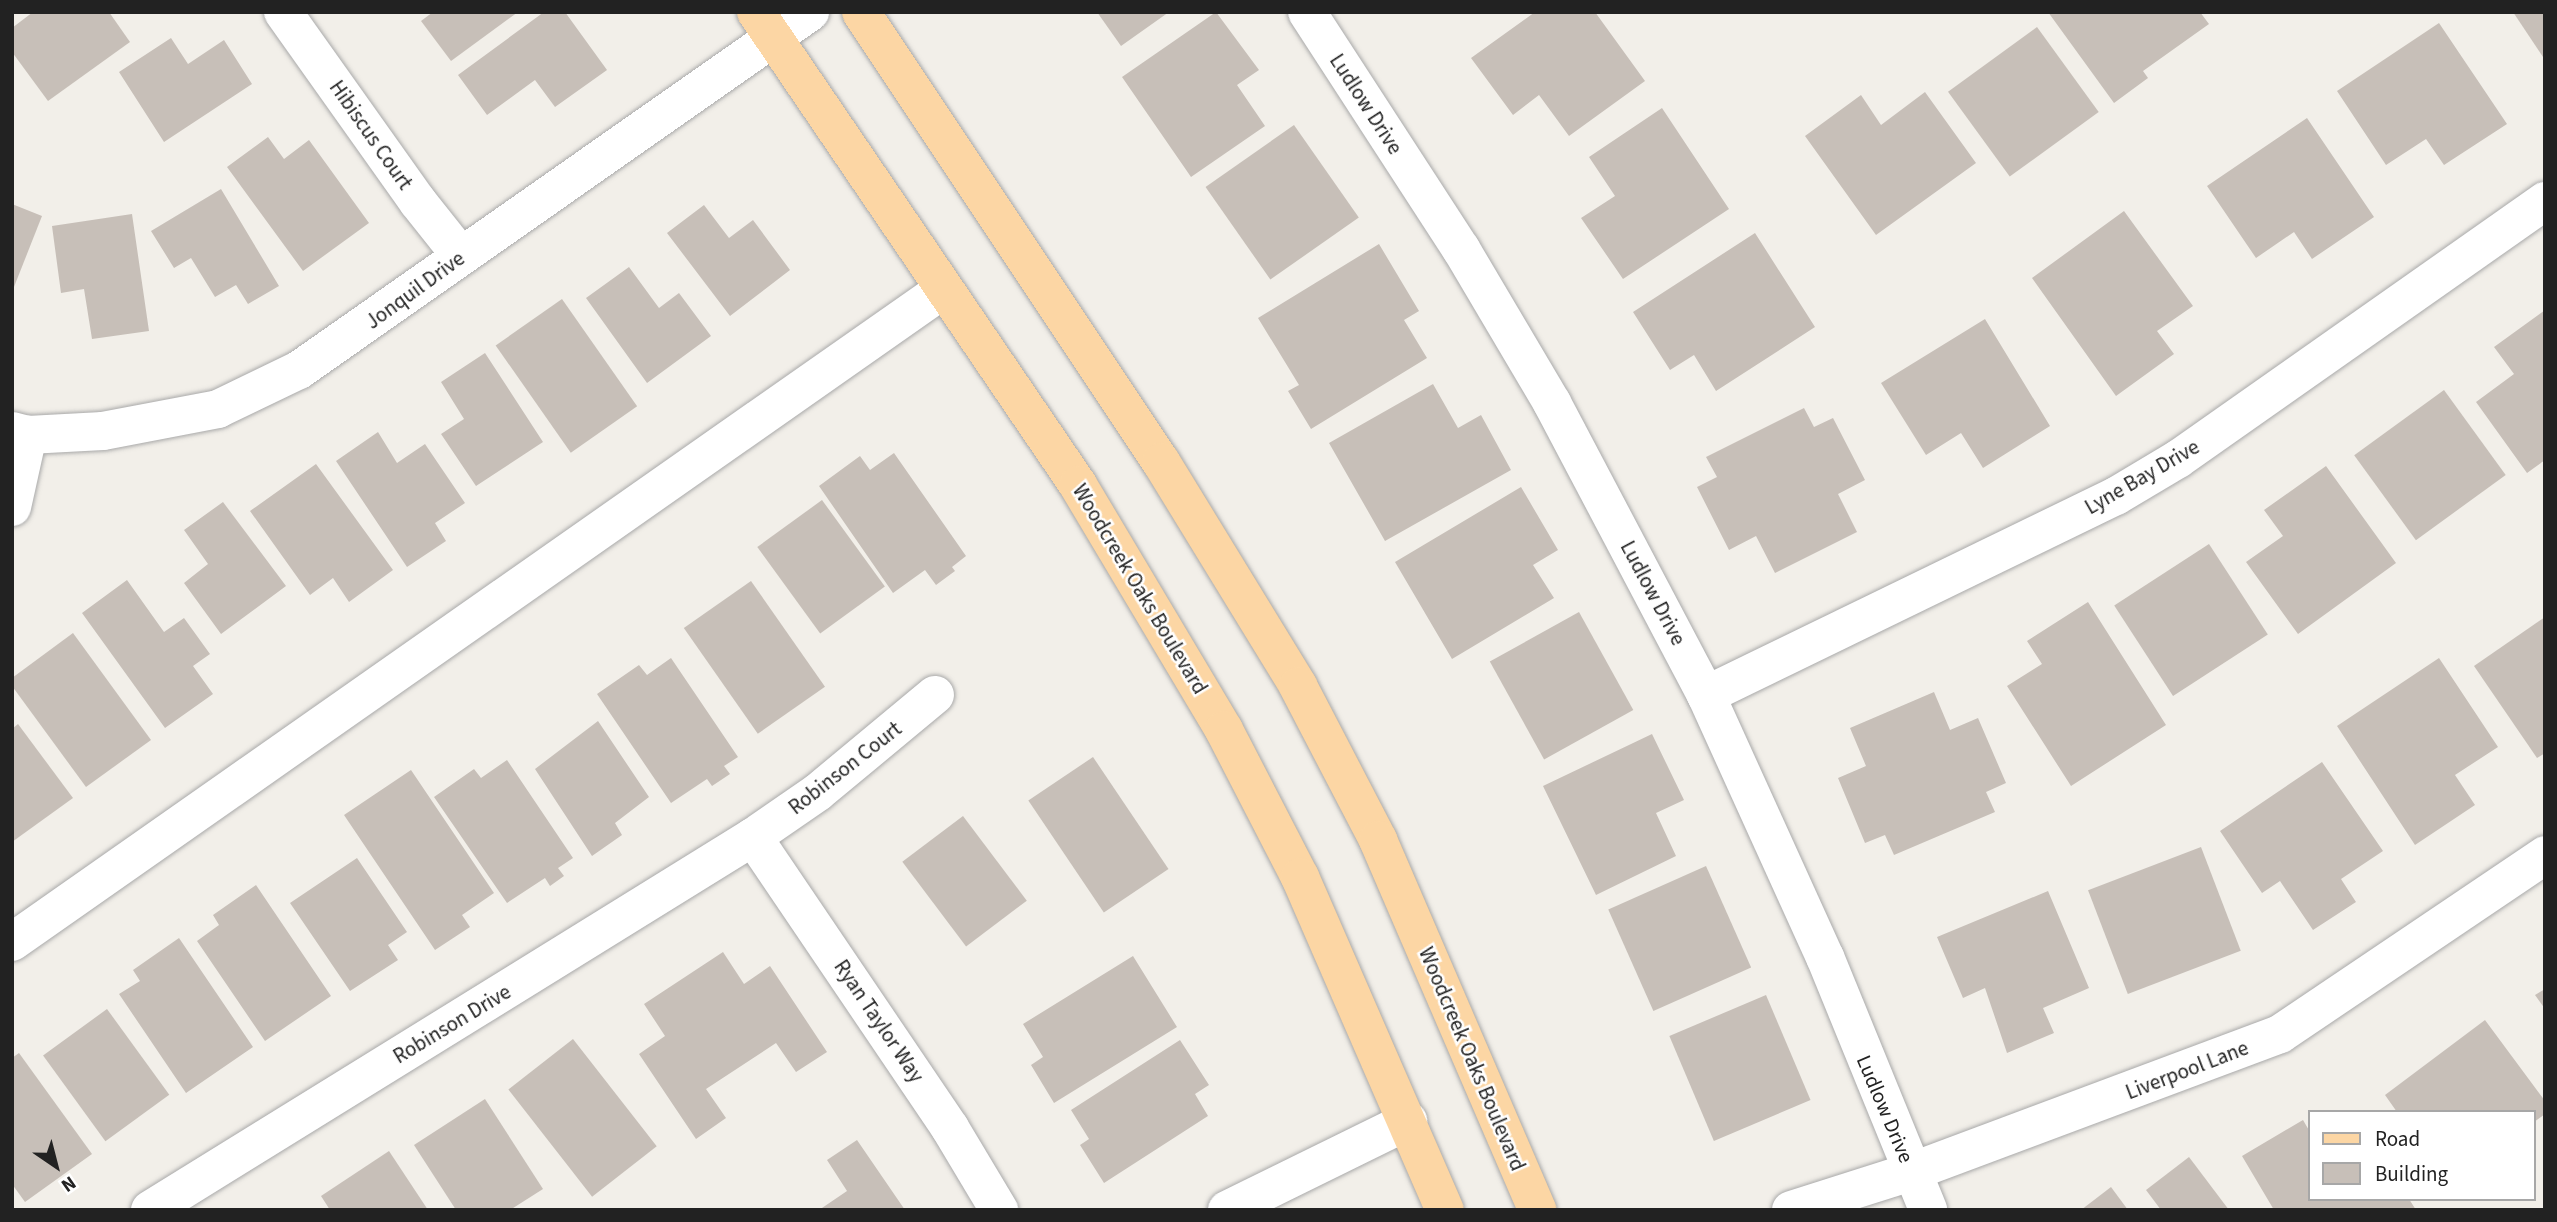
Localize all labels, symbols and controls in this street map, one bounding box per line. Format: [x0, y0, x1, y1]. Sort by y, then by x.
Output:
street label: Ludlow Drive [1324, 49, 1408, 159]
street label: Hibiscus Court [324, 76, 418, 194]
street label: Jonquil Drive [361, 246, 469, 334]
street label: Lyne Bay Drive [2080, 434, 2204, 520]
street label: Woodcreek Oaks Boulevard [1067, 479, 1213, 699]
street label: Ludlow Drive [1615, 537, 1691, 649]
street label: Robinson Court [783, 716, 907, 820]
street label: Woodcreek Oaks Boulevard [1413, 943, 1531, 1175]
street label: Ryan Taylor Way [829, 955, 929, 1087]
street label: Robinson Drive [389, 979, 515, 1069]
street label: Liverpool Lane [2122, 1035, 2252, 1105]
street label: Ludlow Drive [1851, 1051, 1919, 1167]
legend [2308, 1110, 2536, 1201]
text: Road [2375, 1124, 2420, 1154]
north arrow [21, 1131, 91, 1201]
text: Building [2375, 1159, 2448, 1189]
text: N [55, 1169, 81, 1198]

